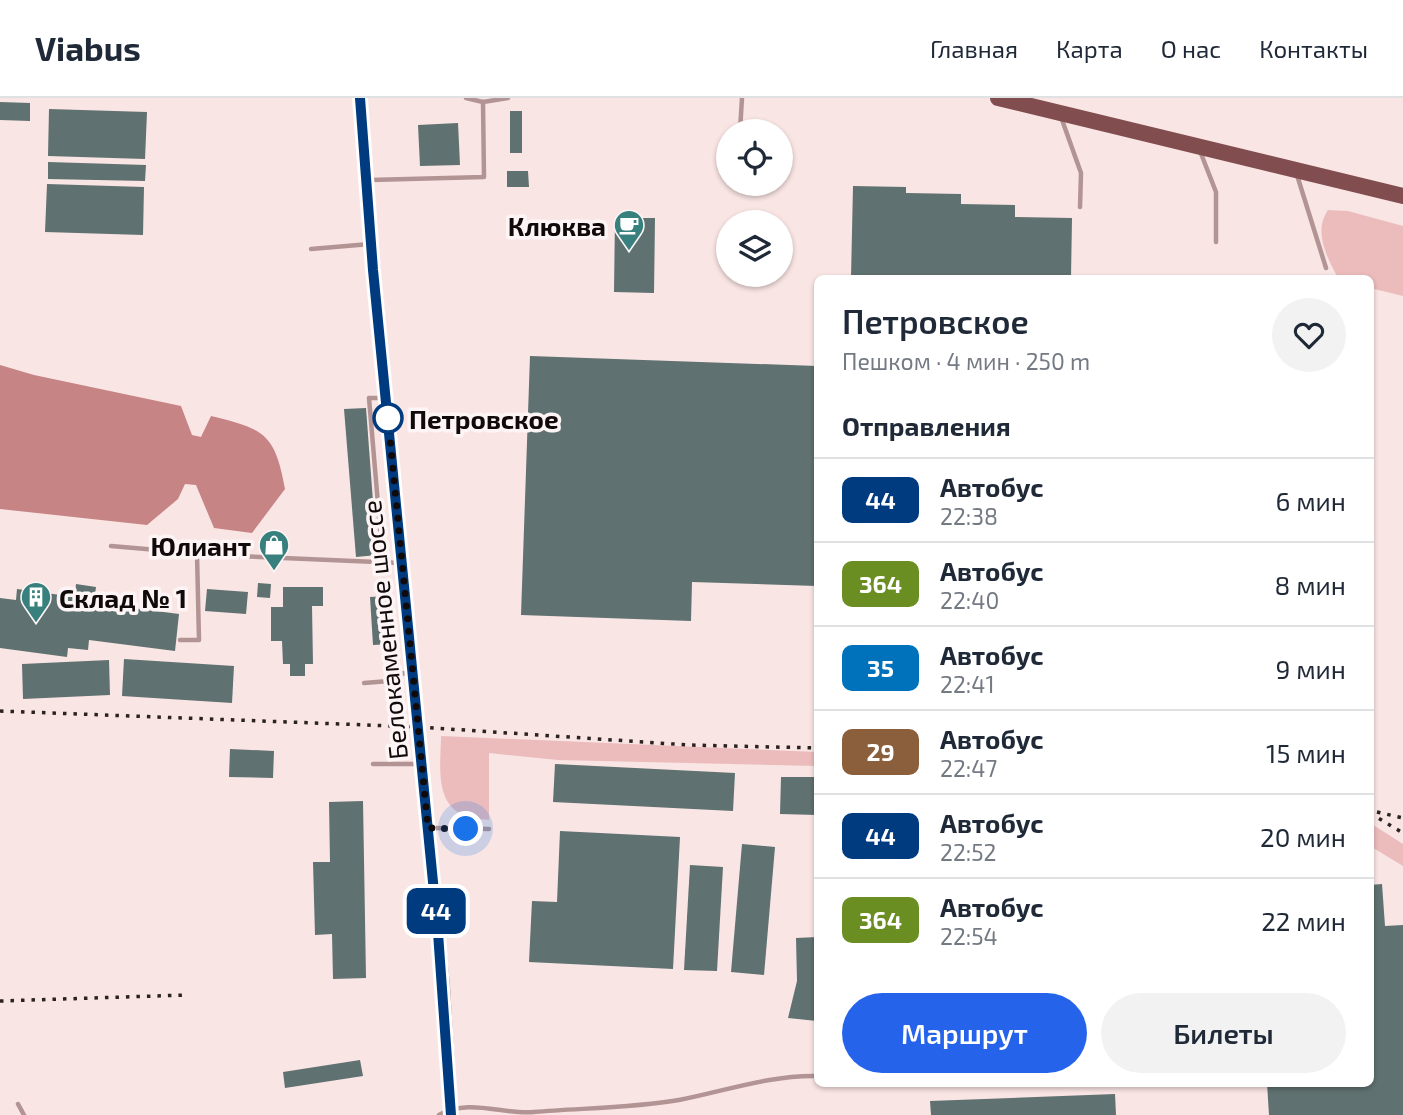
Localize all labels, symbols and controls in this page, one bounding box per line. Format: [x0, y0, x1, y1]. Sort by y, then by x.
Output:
text: Viabus [35, 28, 141, 68]
text: Главная [930, 34, 1018, 63]
text: Карта [1056, 34, 1123, 63]
text: О нас [1161, 34, 1221, 63]
text: Контакты [1259, 34, 1368, 63]
map controls [716, 119, 793, 287]
button: locate [716, 119, 793, 196]
cafe icon: Клюква [612, 208, 646, 252]
place label: Клюква [508, 210, 606, 241]
button: layers [716, 210, 793, 287]
button: heart [1272, 298, 1346, 372]
text: Петровское [842, 301, 1029, 341]
text: Пешком · 4 мин · 250 m [842, 347, 1090, 375]
marker: Петровское [373, 403, 403, 433]
place label: Петровское [409, 403, 559, 434]
text: Отправления [842, 410, 1011, 441]
text: Автобус [940, 471, 1043, 502]
text: 44 [865, 485, 896, 514]
text: 6 мин [1275, 485, 1346, 516]
street label: Белокаменное шоссе [355, 499, 413, 761]
text: 22:38 [940, 502, 998, 530]
shop icon: Юлиант [257, 528, 291, 572]
place label: Юлиант [151, 530, 251, 561]
text: Автобус [940, 555, 1043, 586]
text: 364 [859, 569, 902, 598]
text: 8 мин [1275, 569, 1346, 600]
building icon: Склад № 1 [19, 580, 53, 624]
place label: Склад № 1 [59, 582, 187, 613]
text: 22:40 [940, 586, 999, 614]
text: Автобус [940, 639, 1043, 670]
text: 35 [867, 653, 894, 682]
text: 9 мин [1275, 653, 1346, 684]
text: 22:41 [940, 670, 995, 698]
text: Автобус [940, 723, 1043, 754]
text: 29 [866, 737, 895, 766]
text: 15 мин [1266, 737, 1346, 768]
text: 22:47 [940, 754, 997, 782]
text: Автобус [940, 807, 1043, 838]
your location [448, 811, 483, 846]
text: 44 [865, 821, 896, 850]
text: 20 мин [1260, 821, 1346, 852]
text: 22:52 [940, 838, 997, 866]
line badge: 44 [404, 888, 467, 934]
text: Автобус [940, 891, 1043, 922]
text: 44 [421, 896, 451, 925]
text: 364 [859, 905, 902, 934]
text: 22 мин [1261, 905, 1346, 936]
text: 22:54 [940, 922, 998, 950]
button: Маршрут [842, 993, 1087, 1073]
button: Билеты [1101, 993, 1346, 1073]

